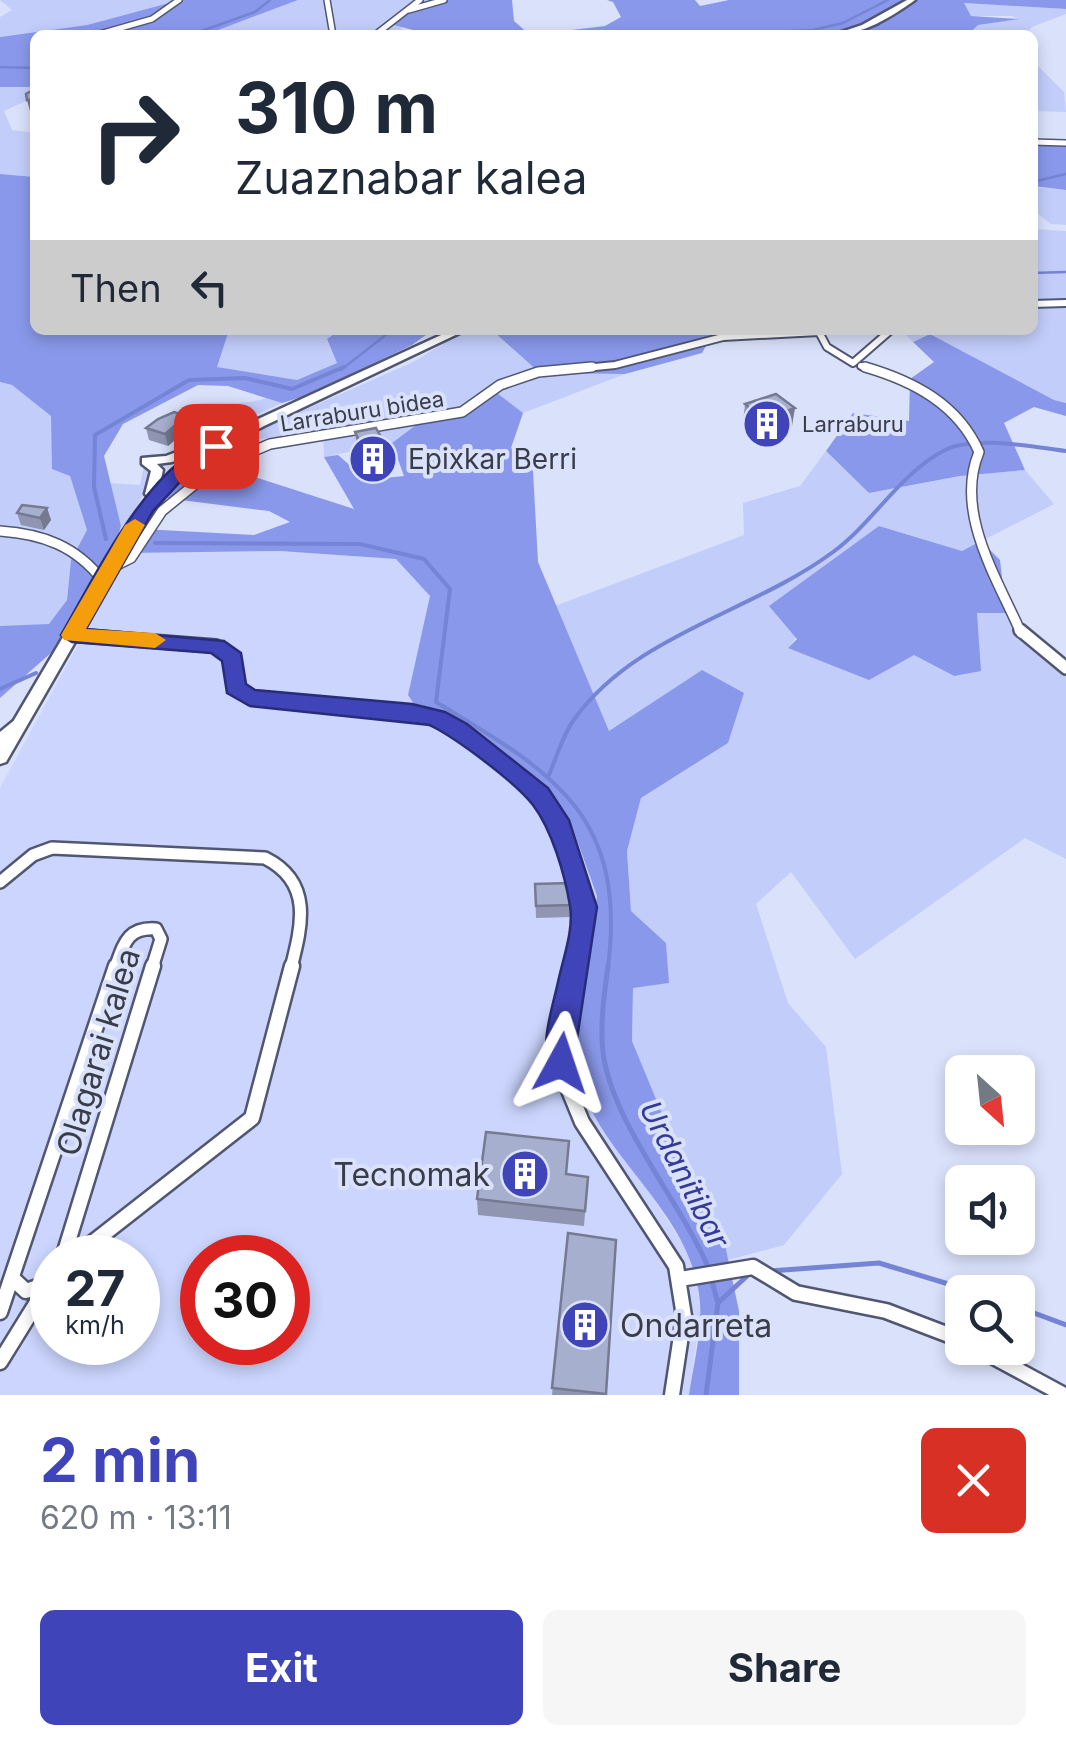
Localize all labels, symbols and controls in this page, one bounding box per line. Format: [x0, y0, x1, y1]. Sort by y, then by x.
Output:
text: 310 m [235, 65, 438, 150]
icon: right [70, 70, 200, 200]
text: Zuaznabar kalea [235, 150, 588, 205]
icon: left [182, 260, 237, 315]
text: Then [70, 265, 162, 311]
street label: Larraburu bidea [278, 385, 446, 437]
building icon: Larraburu [741, 398, 793, 450]
pin [174, 404, 259, 489]
place label: Larraburu [802, 411, 904, 437]
icon: arrive [189, 419, 244, 474]
building icon: Epixkar Berri [347, 433, 399, 485]
place label: Epixkar Berri [408, 442, 577, 476]
street label: Olagarai kalea [48, 944, 148, 1160]
position arrow [509, 1011, 613, 1115]
north arrow [945, 1055, 1035, 1145]
map controls [945, 1055, 1035, 1365]
water label: Urdanitibar [633, 1094, 738, 1254]
building icon: Tecnomak [499, 1148, 551, 1200]
place label: Tecnomak [333, 1155, 490, 1194]
button: sound [945, 1165, 1035, 1255]
speed limit sign: 30 [180, 1235, 310, 1365]
text: 27 [65, 1258, 125, 1318]
button: search [945, 1275, 1035, 1365]
building icon: Ondarreta [559, 1299, 611, 1351]
place label: Ondarreta [620, 1306, 772, 1345]
text: km/h [65, 1310, 125, 1340]
text: 2 min [40, 1424, 200, 1496]
button: close [921, 1428, 1026, 1533]
text: 620 m · 13:11 [40, 1498, 232, 1537]
button: Exit [40, 1610, 523, 1725]
button: Share [543, 1610, 1026, 1725]

